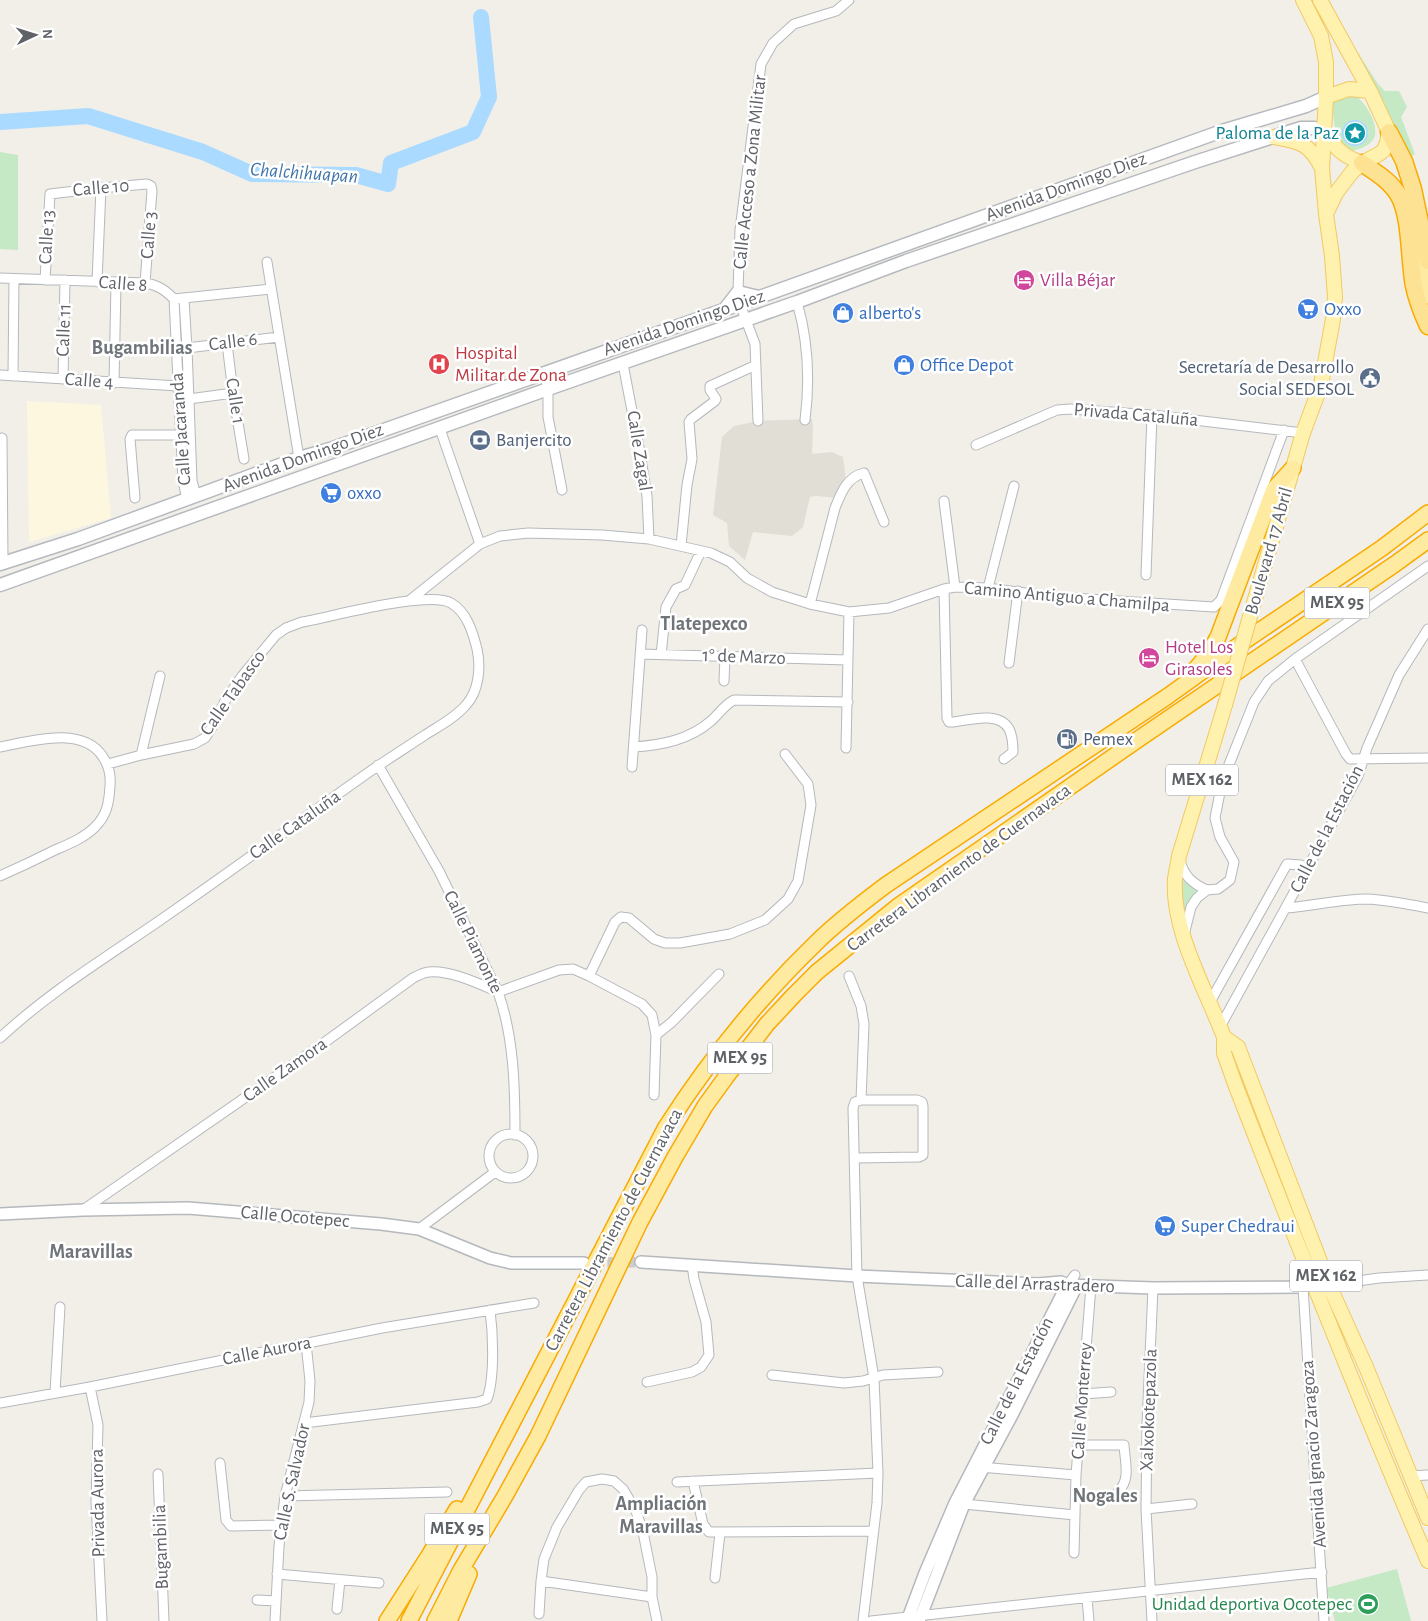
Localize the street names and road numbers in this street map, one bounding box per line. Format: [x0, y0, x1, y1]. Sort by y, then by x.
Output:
street label: Calle Acceso a Zona Militar [730, 74, 770, 270]
street label: Avenida Domingo Diez [983, 149, 1149, 225]
street label: Calle 10 [72, 176, 130, 200]
street label: Calle 13 [36, 209, 58, 265]
street label: Calle 3 [138, 211, 160, 259]
street label: Calle 8 [98, 273, 148, 295]
street label: Avenida Domingo Diez [601, 286, 767, 360]
street label: Calle 11 [54, 303, 74, 357]
street label: Calle 6 [208, 330, 258, 354]
street label: Calle 4 [64, 370, 114, 392]
street label: Calle Jacaranda [168, 372, 194, 486]
street label: Calle 1 [222, 377, 248, 425]
street label: Privada Cataluña [1073, 400, 1199, 430]
street label: Calle Zagal [623, 409, 655, 493]
street label: Avenida Domingo Diez [220, 420, 386, 496]
street label: Boulevard 17 Abril [1242, 485, 1296, 617]
street label: Camino Antiguo a Chamilpa [963, 579, 1171, 615]
road number: MEX 95 [1304, 588, 1370, 618]
street label: 1° de Marzo [702, 646, 786, 668]
street label: Calle Tabasco [197, 647, 269, 739]
street label: Calle de la Estación [1287, 762, 1367, 896]
road number: MEX 162 [1166, 764, 1238, 796]
street label: Carretera Libramiento de Cuernavaca [843, 780, 1075, 956]
street label: Calle Cataluña [246, 787, 344, 863]
street label: Calle Piamonte [440, 888, 506, 996]
street label: Calle Zamora [240, 1034, 331, 1106]
road number: MEX 95 [708, 1042, 772, 1074]
street label: Carretera Libramiento de Cuernavaca [542, 1105, 686, 1354]
street label: Calle Ocotepec [240, 1203, 350, 1231]
road number: MEX 162 [1290, 1260, 1362, 1292]
street label: Calle del Arrastradero [955, 1272, 1115, 1296]
street label: Calle de la Estación [977, 1314, 1057, 1448]
street label: Calle Aurora [221, 1333, 313, 1369]
street label: Calle Monterrey [1068, 1342, 1096, 1460]
street label: Xalxokotepazola [1137, 1348, 1161, 1472]
street label: Avenida Ignacio Zaragoza [1298, 1359, 1330, 1549]
street label: Calle S. Salvador [270, 1422, 314, 1542]
street label: Privada Aurora [88, 1448, 108, 1557]
street label: Bugambilia [150, 1504, 172, 1590]
road number: MEX 95 [424, 1514, 490, 1545]

